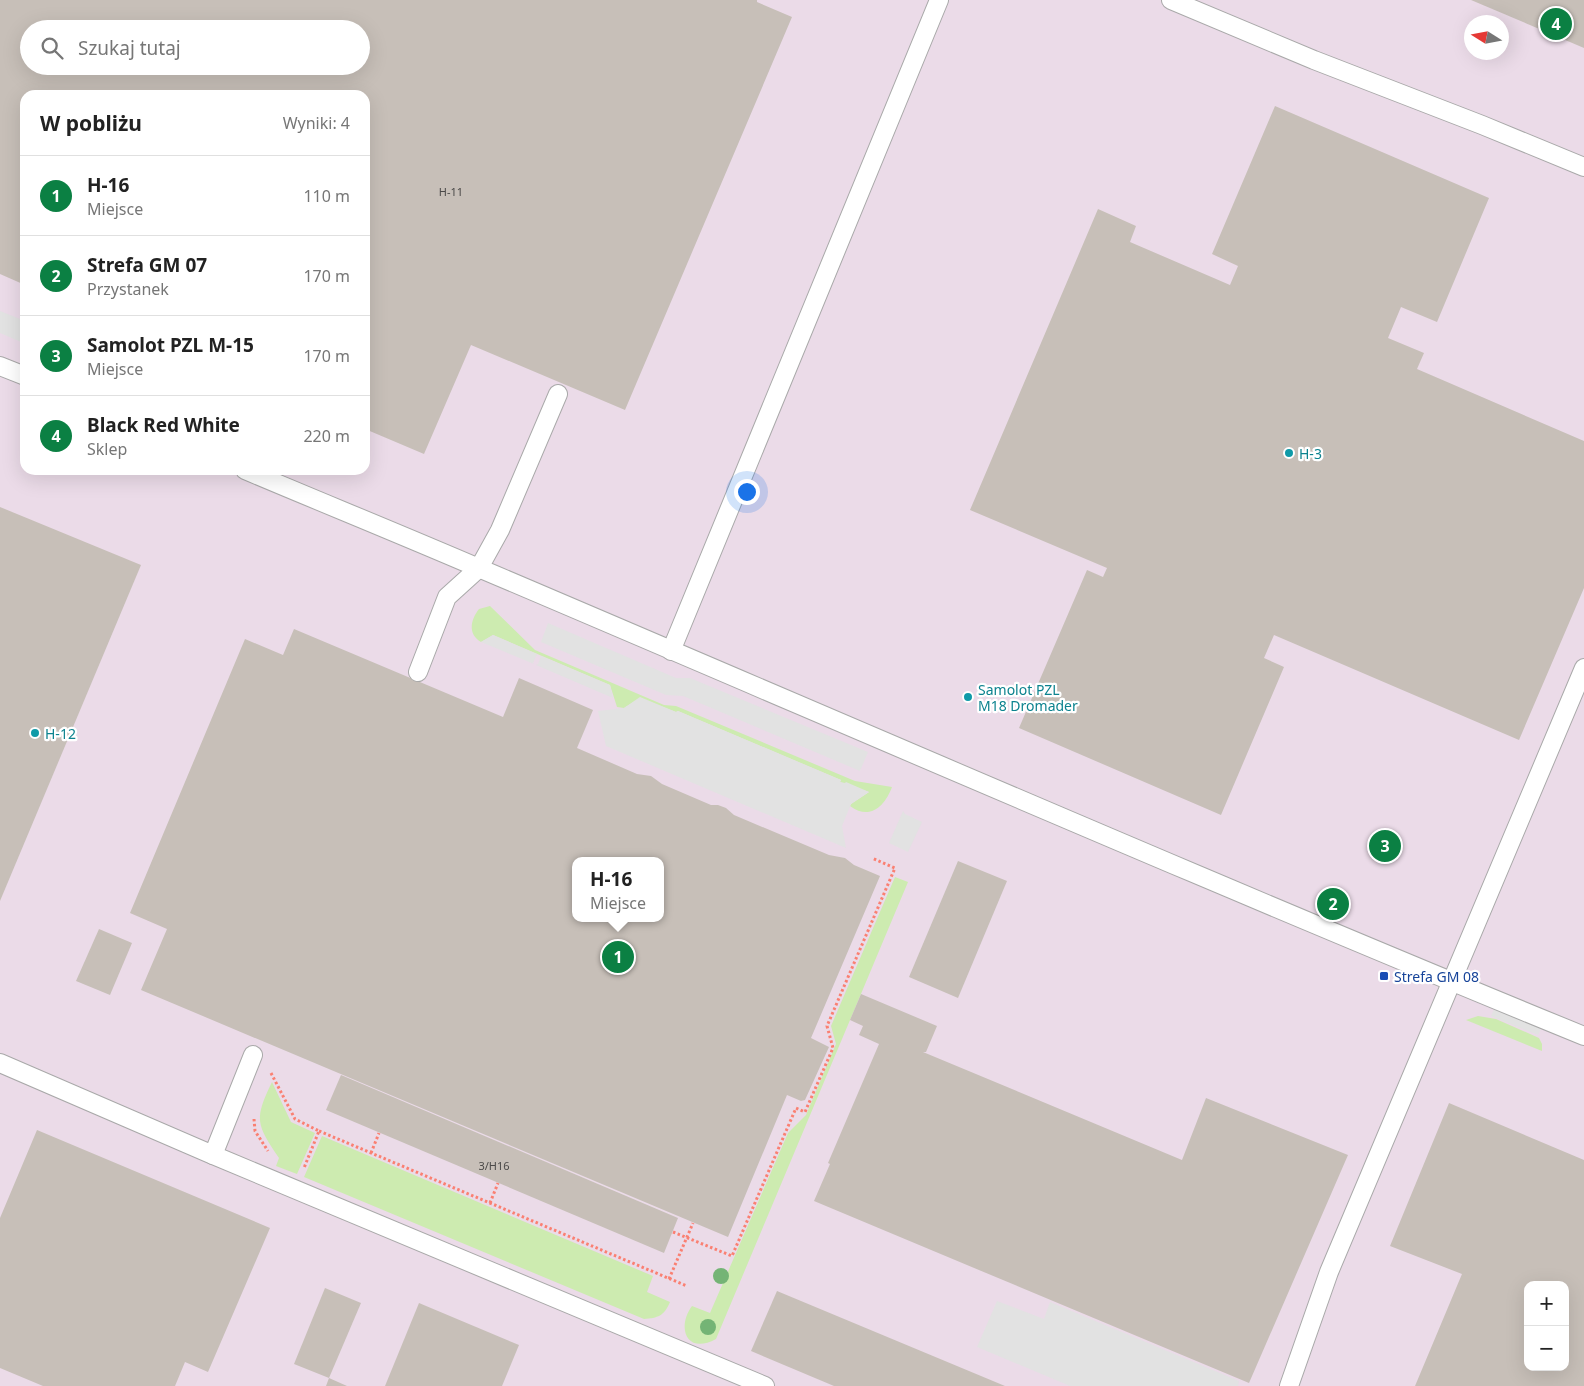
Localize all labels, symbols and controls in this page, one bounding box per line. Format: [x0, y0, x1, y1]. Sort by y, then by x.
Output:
pin: 4 [1540, 5, 1572, 43]
north arrow [1464, 15, 1509, 60]
search box [20, 20, 370, 75]
icon: search [38, 34, 66, 62]
text: Szukaj tutaj [78, 35, 181, 61]
text: W pobliżu [40, 109, 142, 137]
text: Wyniki: 4 [283, 112, 350, 134]
text: H-16 [87, 172, 129, 198]
house number: H-11 [439, 184, 463, 199]
text: 1 [51, 185, 61, 207]
text: 110 m [303, 185, 350, 207]
text: Miejsce [87, 198, 143, 220]
text: Strefa GM 07 [87, 252, 207, 278]
text: 2 [51, 265, 61, 287]
text: 170 m [303, 265, 350, 287]
text: Przystanek [87, 278, 169, 300]
text: Samolot PZL M-15 [87, 332, 254, 358]
text: 3 [51, 345, 61, 367]
text: 170 m [303, 345, 350, 367]
text: Miejsce [87, 358, 143, 380]
text: Black Red White [87, 412, 240, 438]
text: 4 [51, 425, 61, 447]
text: 220 m [303, 425, 350, 447]
text: Sklep [87, 438, 127, 460]
place label: H-3 [1299, 444, 1322, 463]
marker: H-3 [1283, 447, 1295, 459]
your location [734, 479, 760, 505]
place label: Samolot PZL M18 Dromader [978, 680, 1078, 715]
marker: Samolot PZL M18 Dromader [962, 691, 974, 703]
place label: H-12 [45, 724, 76, 743]
marker: H-12 [29, 727, 41, 739]
pin: 3 [1369, 827, 1401, 865]
popup [572, 857, 664, 922]
text: H-16 [590, 866, 632, 892]
pin: 2 [1317, 885, 1349, 923]
text: Miejsce [590, 892, 646, 914]
pin: 1 [602, 938, 634, 976]
place label: Strefa GM 08 [1394, 967, 1479, 986]
marker: Strefa GM 08 [1378, 970, 1390, 982]
house number: 3/H16 [478, 1158, 510, 1173]
map controls [1524, 1281, 1569, 1371]
button: + [1524, 1281, 1569, 1326]
button: − [1524, 1326, 1569, 1371]

